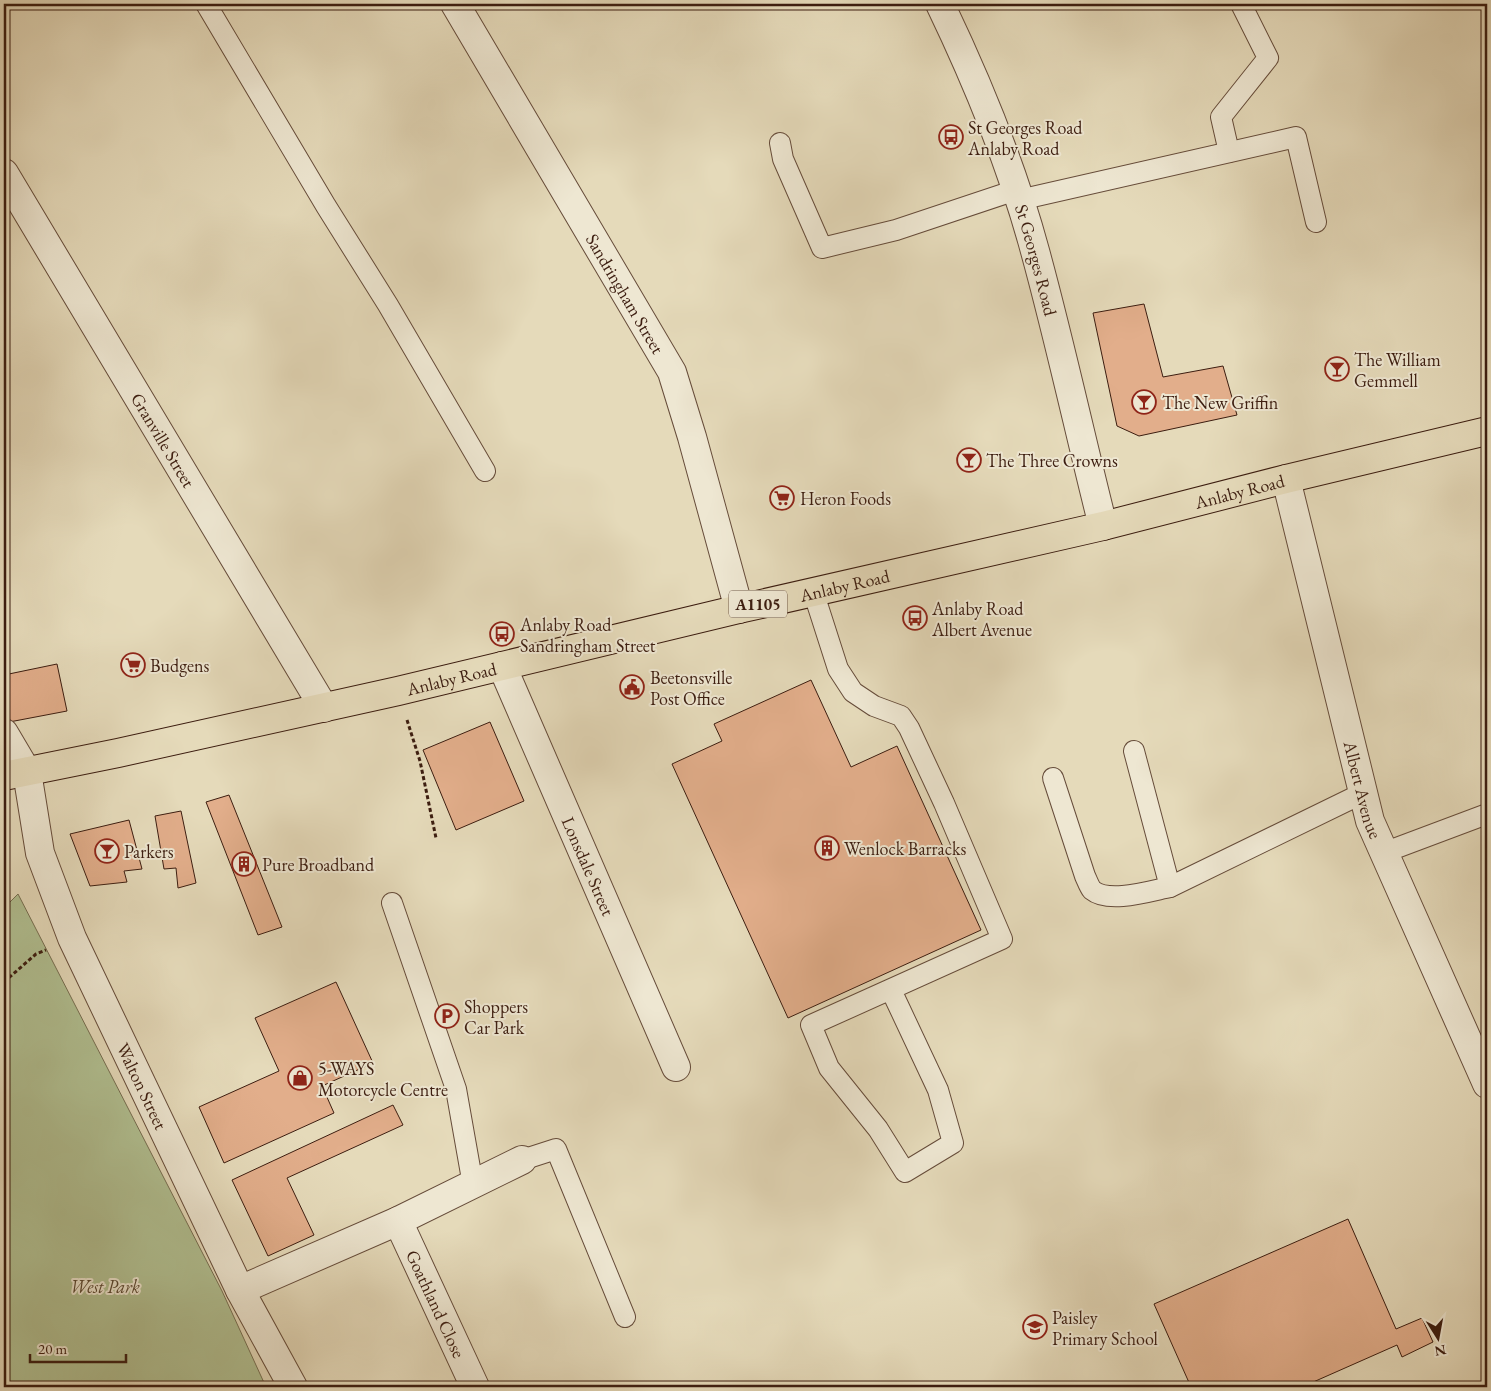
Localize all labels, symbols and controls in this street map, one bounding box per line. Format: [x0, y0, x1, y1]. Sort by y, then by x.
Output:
place label: St Georges Road Anlaby Road [967, 116, 1083, 160]
bus stop icon: St Georges Road Anlaby Road [938, 124, 964, 150]
street label: St Georges Road [1010, 201, 1063, 319]
street label: Sandringham Street [581, 229, 670, 358]
place label: The William Gemmell [1354, 348, 1441, 392]
bar icon: The William Gemmell [1324, 356, 1350, 382]
street label: Granville Street [126, 388, 201, 492]
bar icon: The New Griffin [1131, 389, 1157, 415]
place label: The New Griffin [1162, 391, 1279, 414]
bar icon: The Three Crowns [956, 447, 982, 473]
place label: The Three Crowns [986, 449, 1118, 472]
street label: Anlaby Road [1191, 468, 1287, 514]
supermarket icon: Heron Foods [769, 485, 795, 511]
place label: Heron Foods [800, 487, 891, 510]
street label: Anlaby Road [796, 563, 893, 607]
road number: A1105 [729, 590, 787, 618]
place label: Anlaby Road Albert Avenue [931, 597, 1032, 641]
bus stop icon: Anlaby Road Albert Avenue [902, 605, 928, 631]
place label: Anlaby Road Sandringham Street [519, 613, 656, 657]
bus stop icon: Anlaby Road Sandringham Street [489, 621, 515, 647]
supermarket icon: Budgens [120, 652, 146, 678]
place label: Budgens [150, 654, 210, 677]
street label: Anlaby Road [403, 656, 499, 700]
place label: Beetonsville Post Office [650, 666, 732, 710]
public building icon: Beetonsville Post Office [619, 674, 645, 700]
street label: Albert Avenue [1339, 737, 1388, 842]
street label: Lonsdale Street [557, 813, 620, 919]
building icon: Wenlock Barracks [814, 835, 840, 861]
place label: Wenlock Barracks [844, 837, 967, 860]
bar icon: Parkers [94, 838, 120, 864]
place label: Parkers [124, 840, 174, 863]
building icon: Pure Broadband [231, 851, 257, 877]
place label: Pure Broadband [262, 853, 375, 876]
place label: Shoppers Car Park [464, 995, 528, 1039]
parking icon: Shoppers Car Park [434, 1003, 460, 1029]
street label: Walton Street [112, 1039, 173, 1133]
place label: 5-WAYS Motorcycle Centre [318, 1057, 448, 1101]
shop icon: 5-WAYS Motorcycle Centre [287, 1065, 313, 1091]
street label: Goathland Close [401, 1246, 471, 1361]
park label: West Park [70, 1275, 140, 1298]
place label: Paisley Primary School [1052, 1306, 1158, 1350]
school or university icon: Paisley Primary School [1022, 1314, 1048, 1340]
north arrow [1414, 1314, 1464, 1364]
scale bar [30, 1331, 126, 1363]
text: 20 m [38, 1339, 67, 1358]
text: N [1433, 1341, 1448, 1361]

